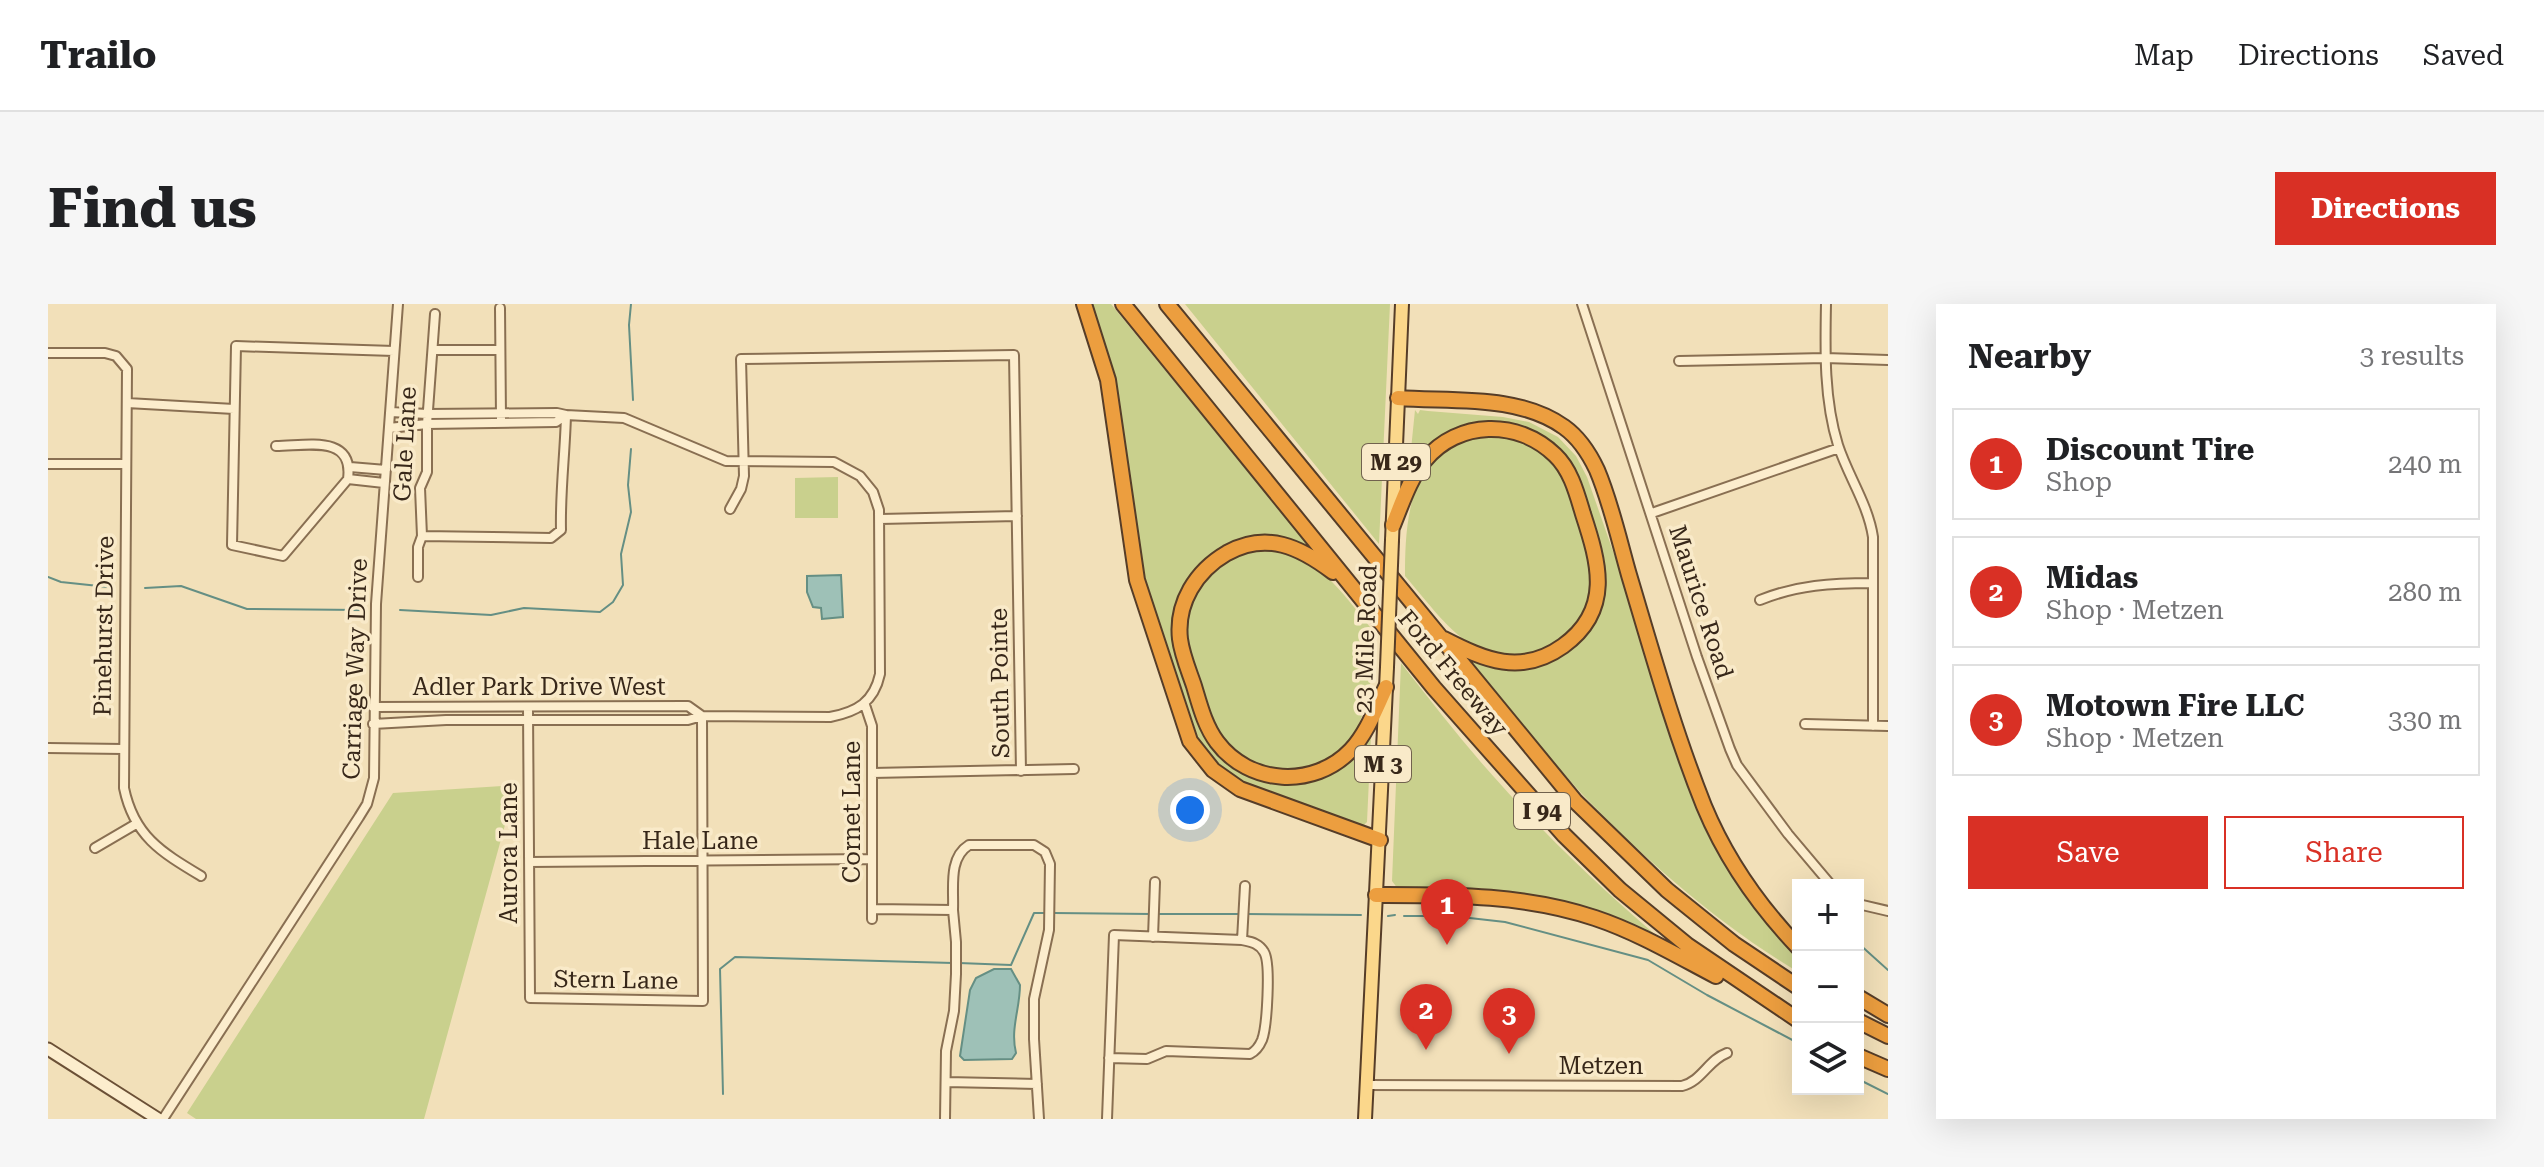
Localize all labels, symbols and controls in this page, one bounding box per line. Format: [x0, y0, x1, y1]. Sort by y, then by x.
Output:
text: Trailo [40, 33, 156, 77]
text: Map [2134, 39, 2194, 72]
text: Directions [2238, 39, 2379, 72]
text: Saved [2423, 39, 2504, 72]
button: Directions [2275, 172, 2496, 245]
text: Find us [48, 175, 257, 241]
text: Nearby [1968, 336, 2091, 376]
text: 3 results [2360, 341, 2464, 371]
street label: Gale Lane [388, 386, 422, 502]
text: Discount Tire [2046, 432, 2254, 467]
road number: M 29 [1362, 444, 1430, 480]
text: 1 [1989, 449, 2003, 479]
text: 240 m [2388, 449, 2462, 479]
text: Shop [2046, 467, 2112, 497]
street label: Maurice Road [1663, 522, 1739, 682]
street label: Pinehurst Drive [88, 535, 120, 717]
street label: Carriage Way Drive [337, 558, 373, 780]
text: Midas [2046, 560, 2138, 595]
street label: 23 Mile Road [1349, 564, 1383, 714]
text: 2 [1989, 577, 2003, 607]
text: 280 m [2388, 577, 2462, 607]
text: Shop · Metzen [2046, 595, 2224, 625]
street label: Ford Freeway [1392, 605, 1514, 742]
street label: South Pointe [985, 608, 1015, 758]
street label: Adler Park Drive West [412, 673, 666, 701]
text: Motown Fire LLC [2046, 688, 2305, 723]
text: 3 [1989, 705, 2003, 735]
text: 330 m [2388, 705, 2462, 735]
text: Shop · Metzen [2046, 723, 2224, 753]
street label: Cornet Lane [838, 741, 866, 883]
road number: M 3 [1355, 746, 1411, 782]
street label: Aurora Lane [495, 782, 523, 924]
your location [1170, 790, 1210, 830]
road number: I 94 [1514, 793, 1570, 829]
button: Save [1968, 816, 2208, 889]
button: Share [2224, 816, 2464, 889]
street label: Hale Lane [642, 827, 758, 855]
pin: 1 [1421, 879, 1473, 945]
map controls [1792, 879, 1864, 1095]
button: + [1792, 879, 1864, 951]
button: − [1792, 951, 1864, 1023]
street label: Stern Lane [553, 965, 679, 995]
pin: 2 [1400, 984, 1452, 1050]
pin: 3 [1483, 988, 1535, 1054]
button: layers [1792, 1023, 1864, 1095]
street label: Metzen [1559, 1052, 1643, 1080]

